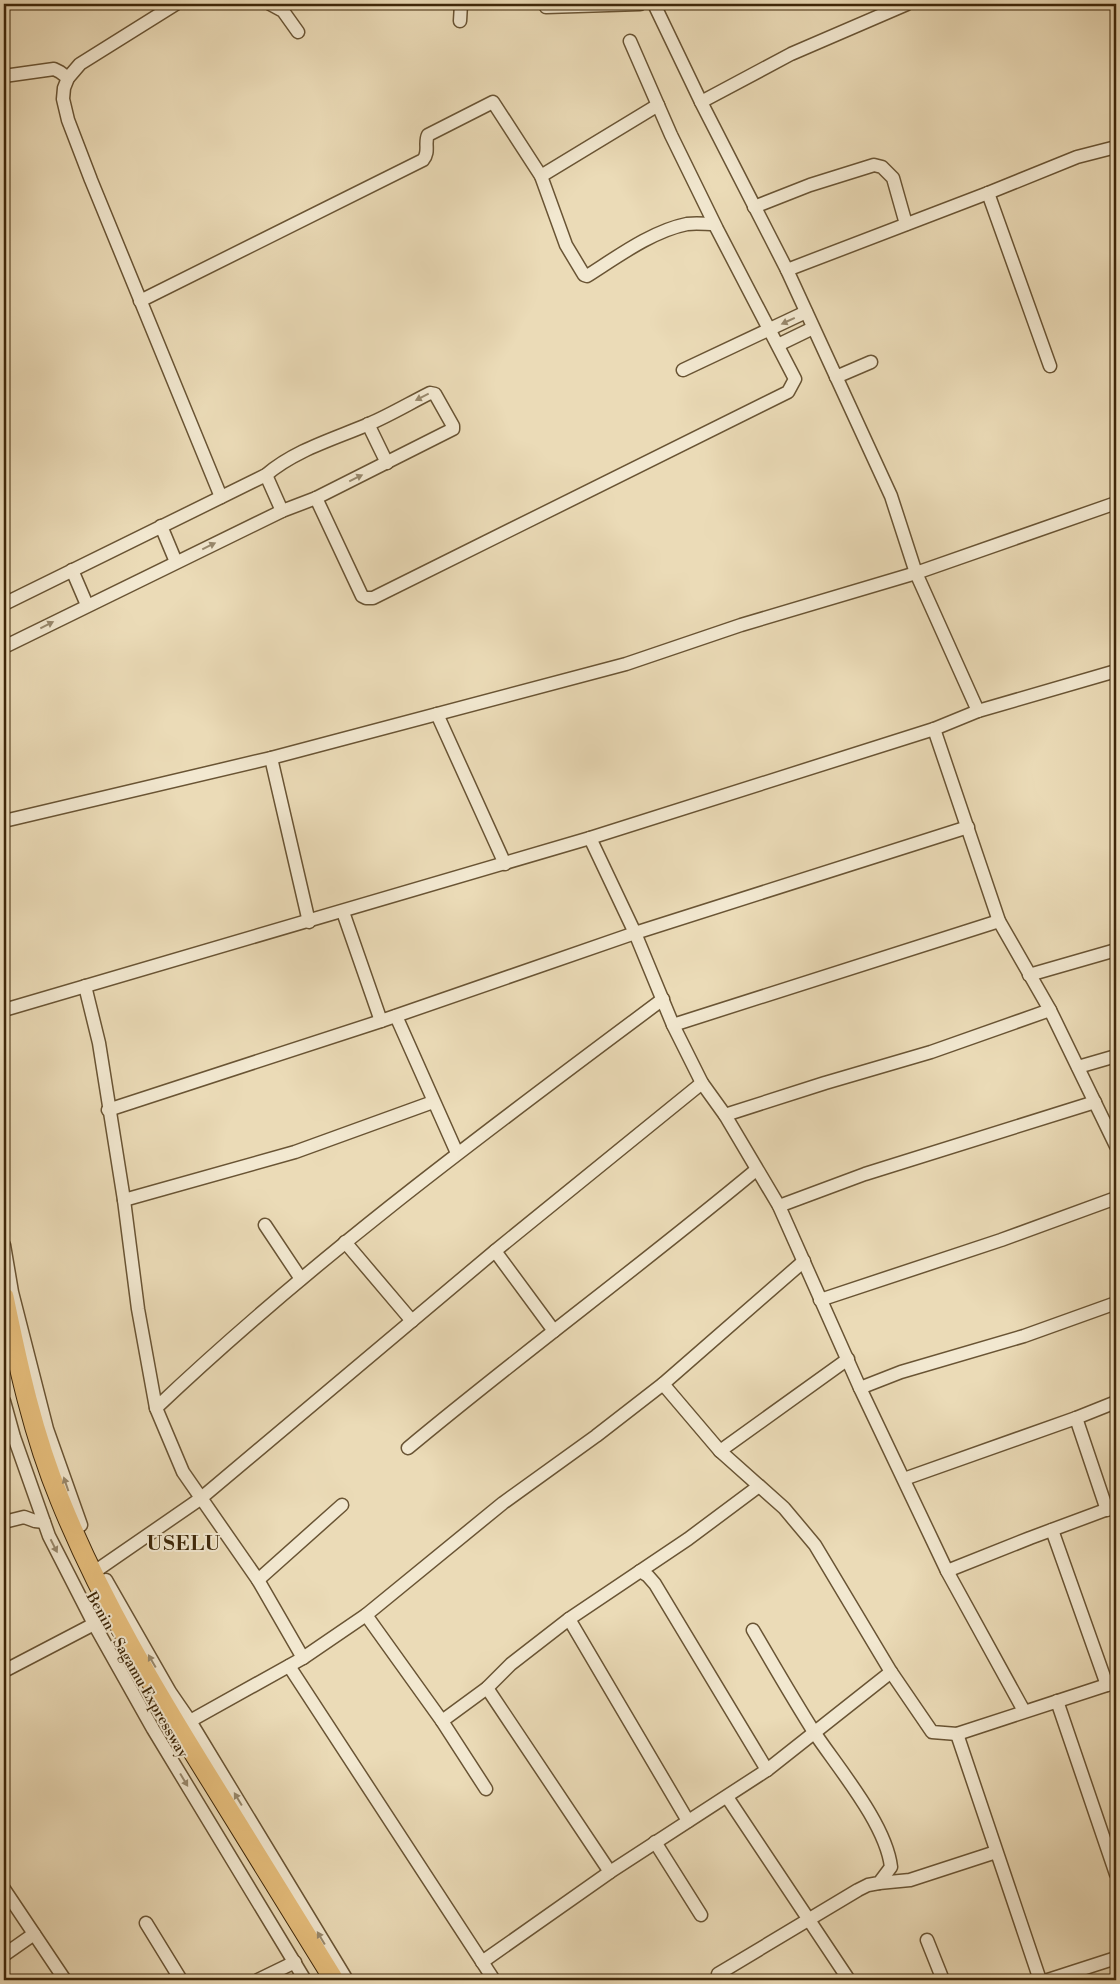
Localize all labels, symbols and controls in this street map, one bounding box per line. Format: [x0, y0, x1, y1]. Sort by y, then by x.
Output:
one-way arrow [781, 317, 795, 325]
one-way arrow [414, 393, 429, 401]
one-way arrow [349, 474, 363, 482]
one-way arrow [202, 542, 216, 550]
one-way arrow [40, 621, 54, 629]
one-way arrow [61, 1477, 69, 1492]
district label: USELU [147, 1532, 221, 1557]
one-way arrow [50, 1539, 58, 1553]
street label: Benin - Sagamu Expressway [81, 1588, 193, 1762]
one-way arrow [148, 1654, 156, 1669]
one-way arrow [179, 1774, 189, 1787]
one-way arrow [233, 1793, 242, 1806]
one-way arrow [317, 1932, 326, 1945]

